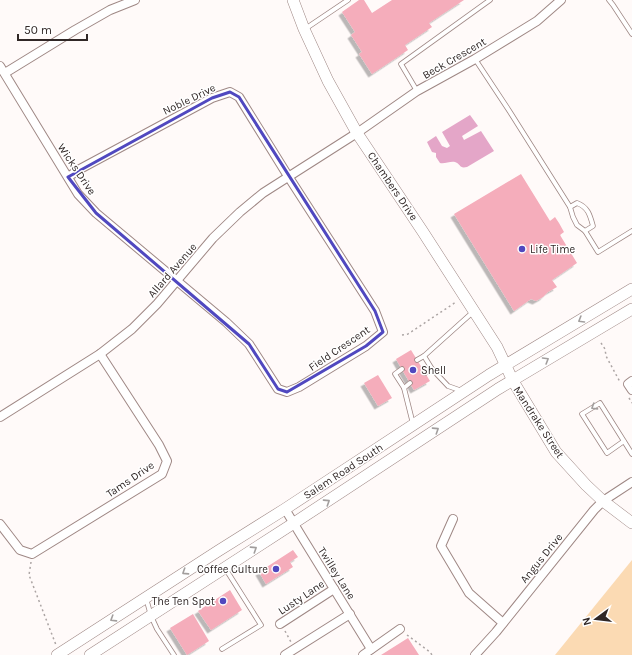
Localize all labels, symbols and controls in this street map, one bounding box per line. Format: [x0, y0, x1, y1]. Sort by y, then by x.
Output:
scale bar [18, 16, 87, 42]
text: 50 m [24, 23, 52, 37]
street label: Beck Crescent [420, 35, 488, 82]
street label: Noble Drive [161, 81, 218, 118]
street label: Wicks Drive [55, 141, 99, 198]
street label: Chambers Drive [365, 149, 421, 223]
street label: Allard Avenue [145, 240, 200, 300]
place label: Life Time [530, 243, 576, 256]
marker: Life Time [517, 244, 527, 254]
one-way arrow [578, 315, 585, 323]
street label: Field Crescent [306, 323, 372, 374]
one-way arrow [542, 358, 549, 365]
place label: Shell [421, 364, 446, 377]
marker: Shell [408, 365, 418, 375]
street label: Mandrake Street [510, 384, 567, 461]
one-way arrow [591, 402, 598, 409]
one-way arrow [431, 428, 438, 435]
street label: Salem Road South [301, 441, 386, 502]
street label: Tams Drive [104, 458, 157, 500]
one-way arrow [323, 499, 330, 507]
street label: Angus Drive [517, 531, 566, 586]
street label: Twilley Lane [315, 545, 358, 602]
one-way arrow [250, 546, 257, 554]
place label: Coffee Culture [197, 563, 268, 576]
marker: Coffee Culture [271, 564, 281, 574]
one-way arrow [182, 568, 189, 575]
street label: Lusty Lane [276, 577, 327, 618]
place label: The Ten Spot [152, 595, 215, 608]
marker: The Ten Spot [218, 596, 228, 606]
north arrow [576, 599, 616, 639]
one-way arrow [110, 614, 117, 621]
text: N [580, 616, 594, 627]

